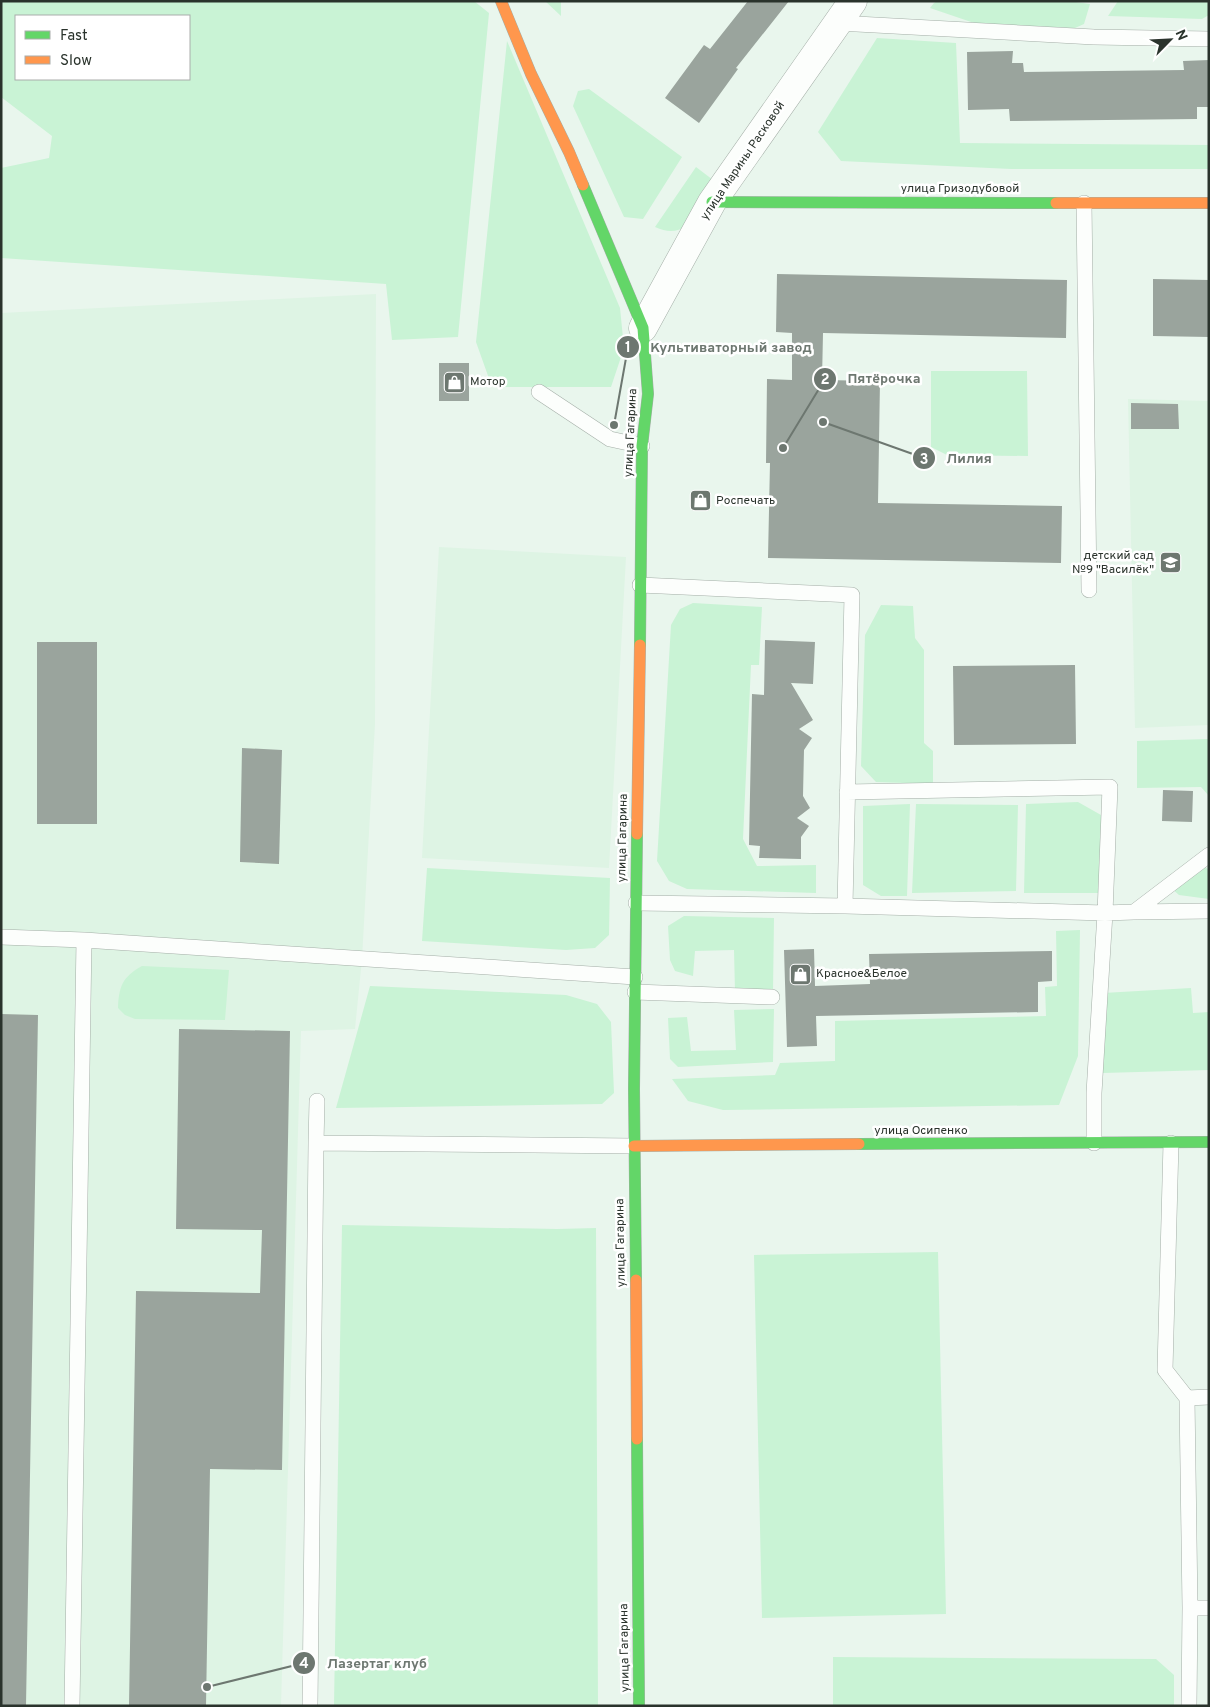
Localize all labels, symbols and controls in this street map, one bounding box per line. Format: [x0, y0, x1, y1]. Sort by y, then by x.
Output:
legend [15, 15, 190, 80]
north arrow [1145, 15, 1195, 65]
text: Fast [60, 27, 88, 46]
text: N [1171, 27, 1190, 43]
text: Slow [60, 52, 92, 71]
street label: улица Марины Расковой [697, 98, 789, 224]
street label: улица Гризодубовой [901, 181, 1019, 197]
callout: Культиваторный завод [615, 332, 822, 361]
text: 1 [625, 339, 631, 358]
text: Культиваторный завод [650, 340, 812, 357]
callout: Пятёрочка [813, 364, 931, 393]
shop icon: Мотор [442, 370, 466, 394]
text: 2 [820, 371, 830, 390]
text: Пятёрочка [847, 371, 921, 388]
place label: Мотор [470, 374, 506, 390]
street label: улица Гагарина [621, 388, 641, 478]
callout: Лилия [912, 444, 1002, 473]
text: 3 [920, 451, 929, 470]
text: Лилия [946, 451, 992, 468]
shop icon: Роспечать [688, 489, 712, 513]
place label: Роспечать [716, 493, 775, 509]
place label: детский сад №9 "Василёк" [1072, 548, 1154, 578]
school or university icon: детский сад №9 "Василёк" [1158, 551, 1182, 575]
street label: улица Гагарина [614, 793, 632, 883]
shop icon: Красное&Белое [788, 962, 812, 986]
place label: Красное&Белое [816, 966, 907, 982]
street label: улица Осипенко [874, 1123, 968, 1139]
street label: улица Гагарина [612, 1198, 630, 1288]
street label: улица Гагарина [616, 1603, 634, 1693]
callout: Лазертаг клуб [292, 1648, 437, 1677]
text: 4 [299, 1655, 309, 1674]
text: Лазертаг клуб [327, 1656, 427, 1673]

